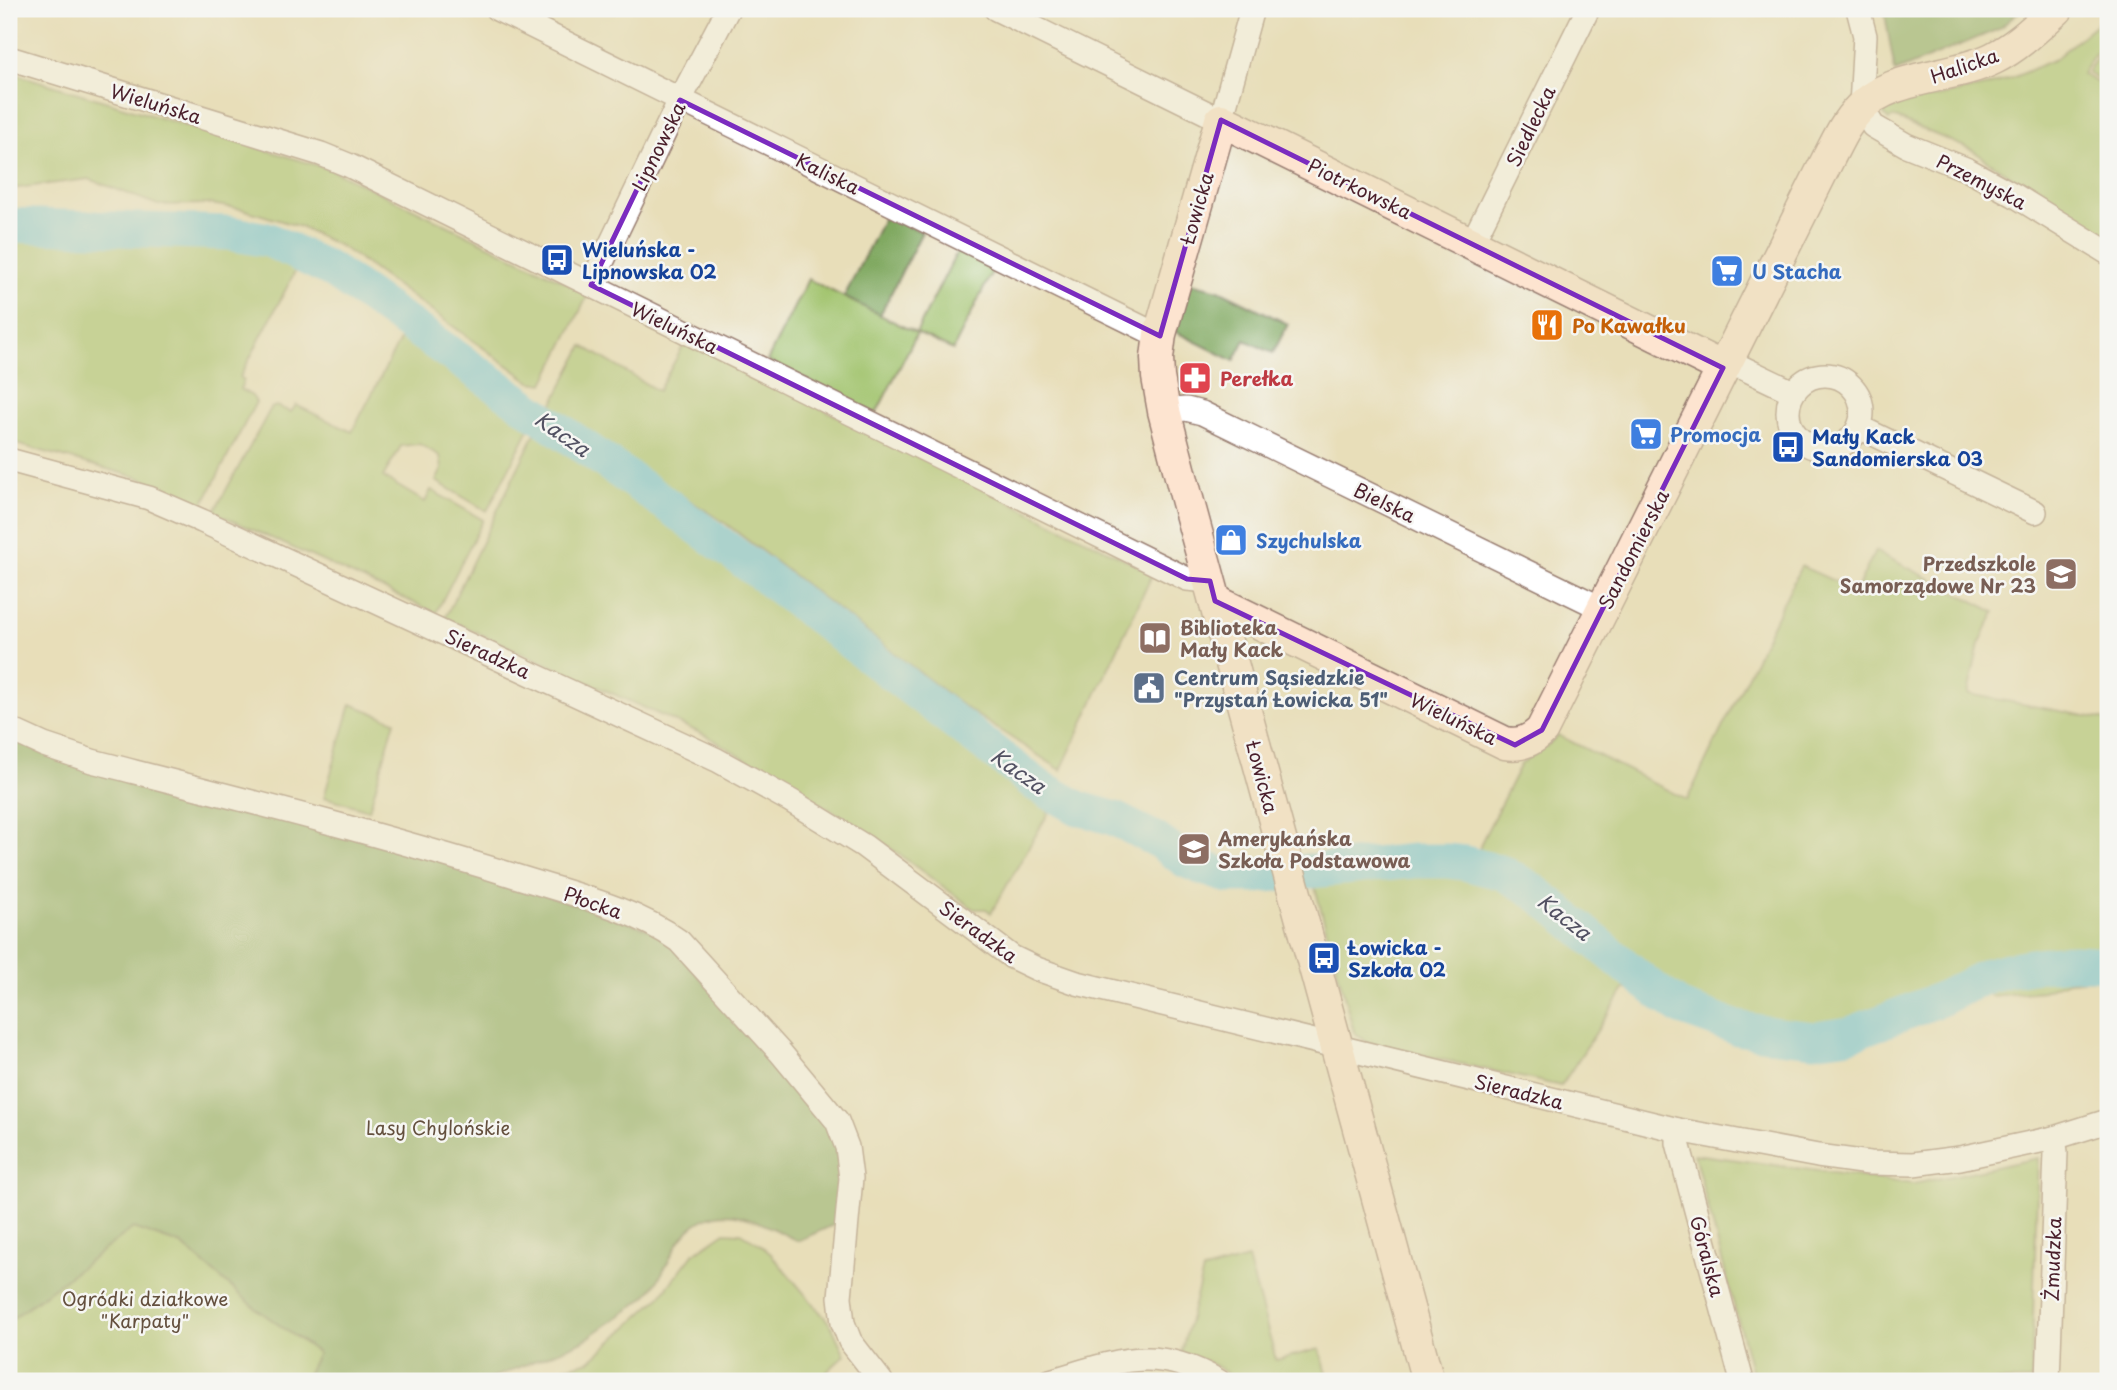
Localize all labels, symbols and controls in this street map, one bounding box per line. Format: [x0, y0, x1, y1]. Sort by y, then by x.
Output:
street label: Halicka [1926, 40, 2002, 90]
street label: Wieluńska [107, 76, 205, 130]
street label: Siedlecka [1498, 81, 1562, 171]
street label: Lipnowska [624, 96, 692, 195]
street label: Kaliska [791, 146, 865, 201]
street label: Przemyska [1932, 146, 2032, 216]
street label: Piotrkowska [1303, 151, 1417, 225]
street label: Łowicka [1172, 168, 1220, 248]
place label: Wieluńska - Lipnowska 02 [582, 235, 717, 285]
bus stop icon: Wieluńska - Lipnowska 02 [538, 241, 576, 279]
supermarket icon: U Stacha [1708, 252, 1746, 290]
place label: U Stacha [1752, 257, 1842, 285]
street label: Wieluńska [627, 294, 723, 360]
restaurant icon: Po Kawałku [1528, 306, 1566, 344]
place label: Po Kawałku [1572, 311, 1686, 339]
pharmacy icon: Perełka [1176, 359, 1214, 397]
place label: Perełka [1220, 364, 1293, 392]
water label: Kacza [529, 402, 598, 464]
supermarket icon: Promocja [1627, 415, 1665, 453]
place label: Promocja [1670, 420, 1761, 448]
place label: Mały Kack Sandomierska 03 [1812, 422, 1983, 472]
bus stop icon: Mały Kack Sandomierska 03 [1769, 428, 1807, 466]
street label: Bielska [1349, 475, 1421, 529]
street label: Sandomierska [1591, 484, 1675, 614]
shop icon: Szychulska [1212, 521, 1250, 559]
place label: Szychulska [1256, 526, 1362, 554]
place label: Przedszkole Samorządowe Nr 23 [1840, 549, 2036, 599]
school or university icon: Przedszkole Samorządowe Nr 23 [2042, 555, 2080, 593]
place label: Biblioteka Mały Kack [1180, 613, 1284, 663]
library icon: Biblioteka Mały Kack [1136, 619, 1174, 657]
street label: Sieradzka [441, 621, 535, 685]
place label: Centrum Sąsiedzkie "Przystań Łowicka 51" [1174, 663, 1388, 713]
public building icon: Centrum Sąsiedzkie "Przystań Łowicka 51" [1130, 669, 1168, 707]
street label: Wieluńska [1406, 685, 1502, 751]
street label: Łowicka [1240, 737, 1286, 817]
water label: Kacza [985, 739, 1054, 801]
place label: Amerykańska Szkoła Podstawowa [1217, 824, 1411, 874]
school or university icon: Amerykańska Szkoła Podstawowa [1175, 830, 1213, 868]
street label: Płocka [560, 879, 626, 925]
water label: Kacza [1531, 885, 1600, 948]
street label: Sieradzka [934, 893, 1024, 969]
place label: Łowicka - Szkoła 02 [1346, 933, 1446, 983]
bus stop icon: Łowicka - Szkoła 02 [1305, 939, 1343, 977]
street label: Sieradzka [1471, 1066, 1567, 1116]
park label: Lasy Chylońskie [366, 1113, 510, 1141]
street label: Góralska [1684, 1212, 1732, 1300]
street label: Żmudzka [2037, 1216, 2067, 1302]
park label: Ogródki działkowe "Karpaty" [62, 1284, 228, 1334]

